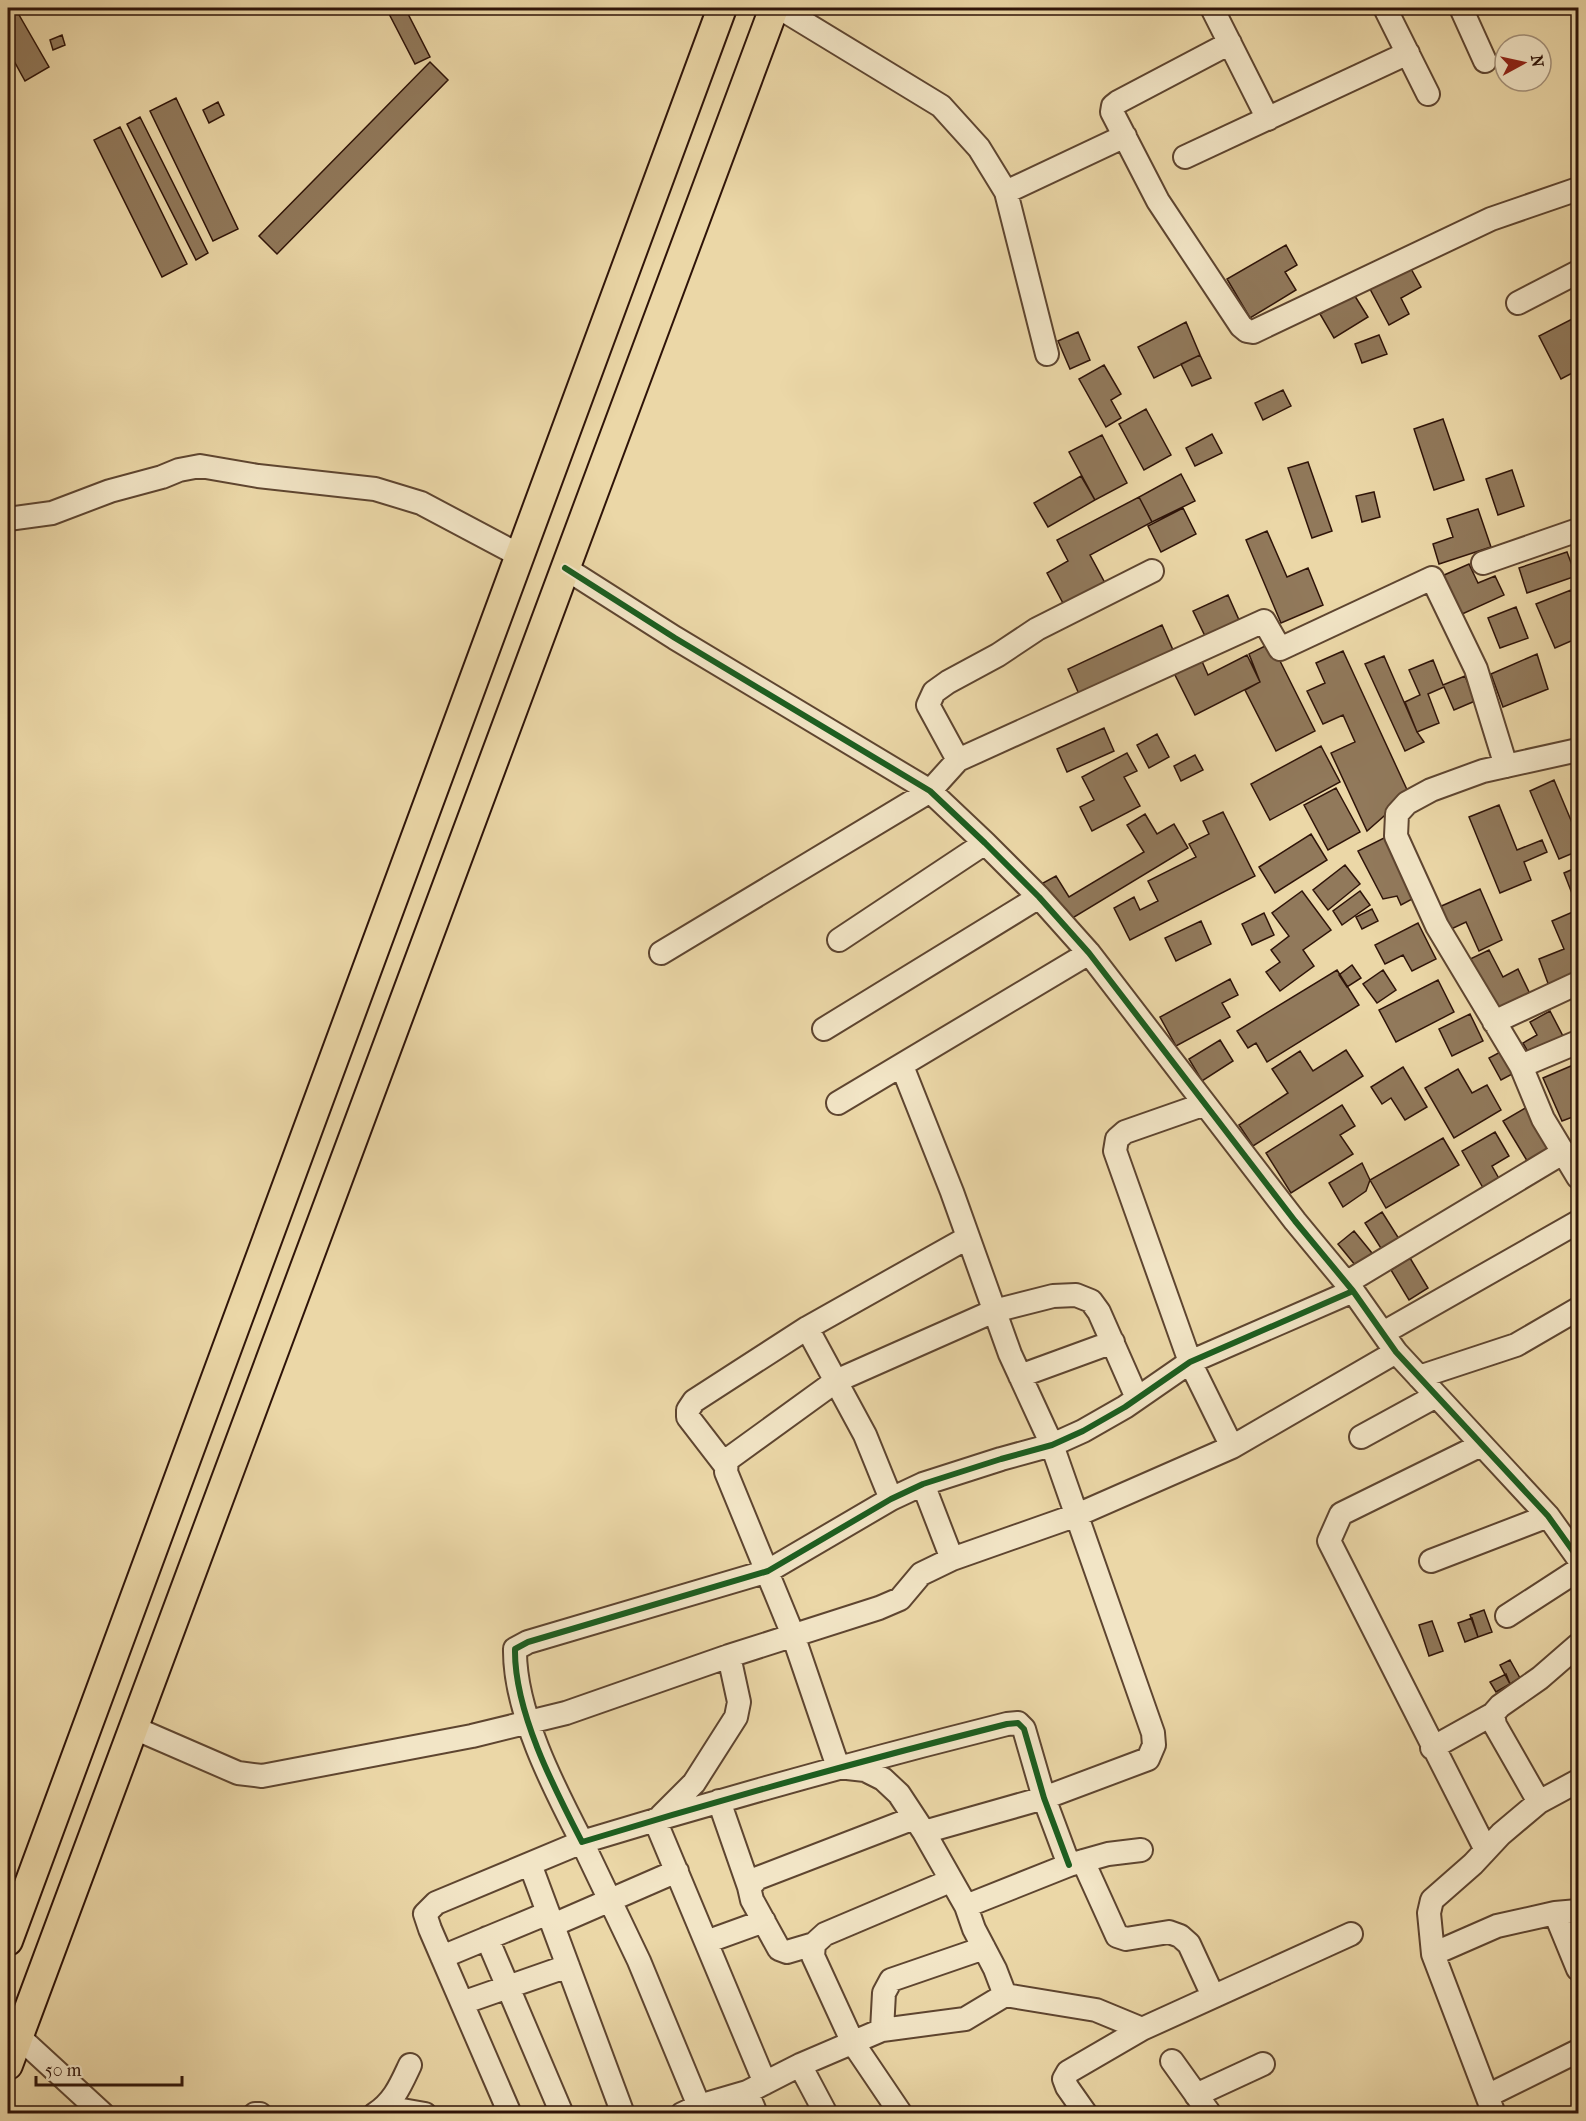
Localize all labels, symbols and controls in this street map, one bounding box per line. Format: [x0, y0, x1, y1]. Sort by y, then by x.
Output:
north arrow [1493, 33, 1553, 93]
text: N [1527, 54, 1548, 69]
scale bar [36, 2049, 182, 2087]
text: 50 m [45, 2060, 82, 2081]

